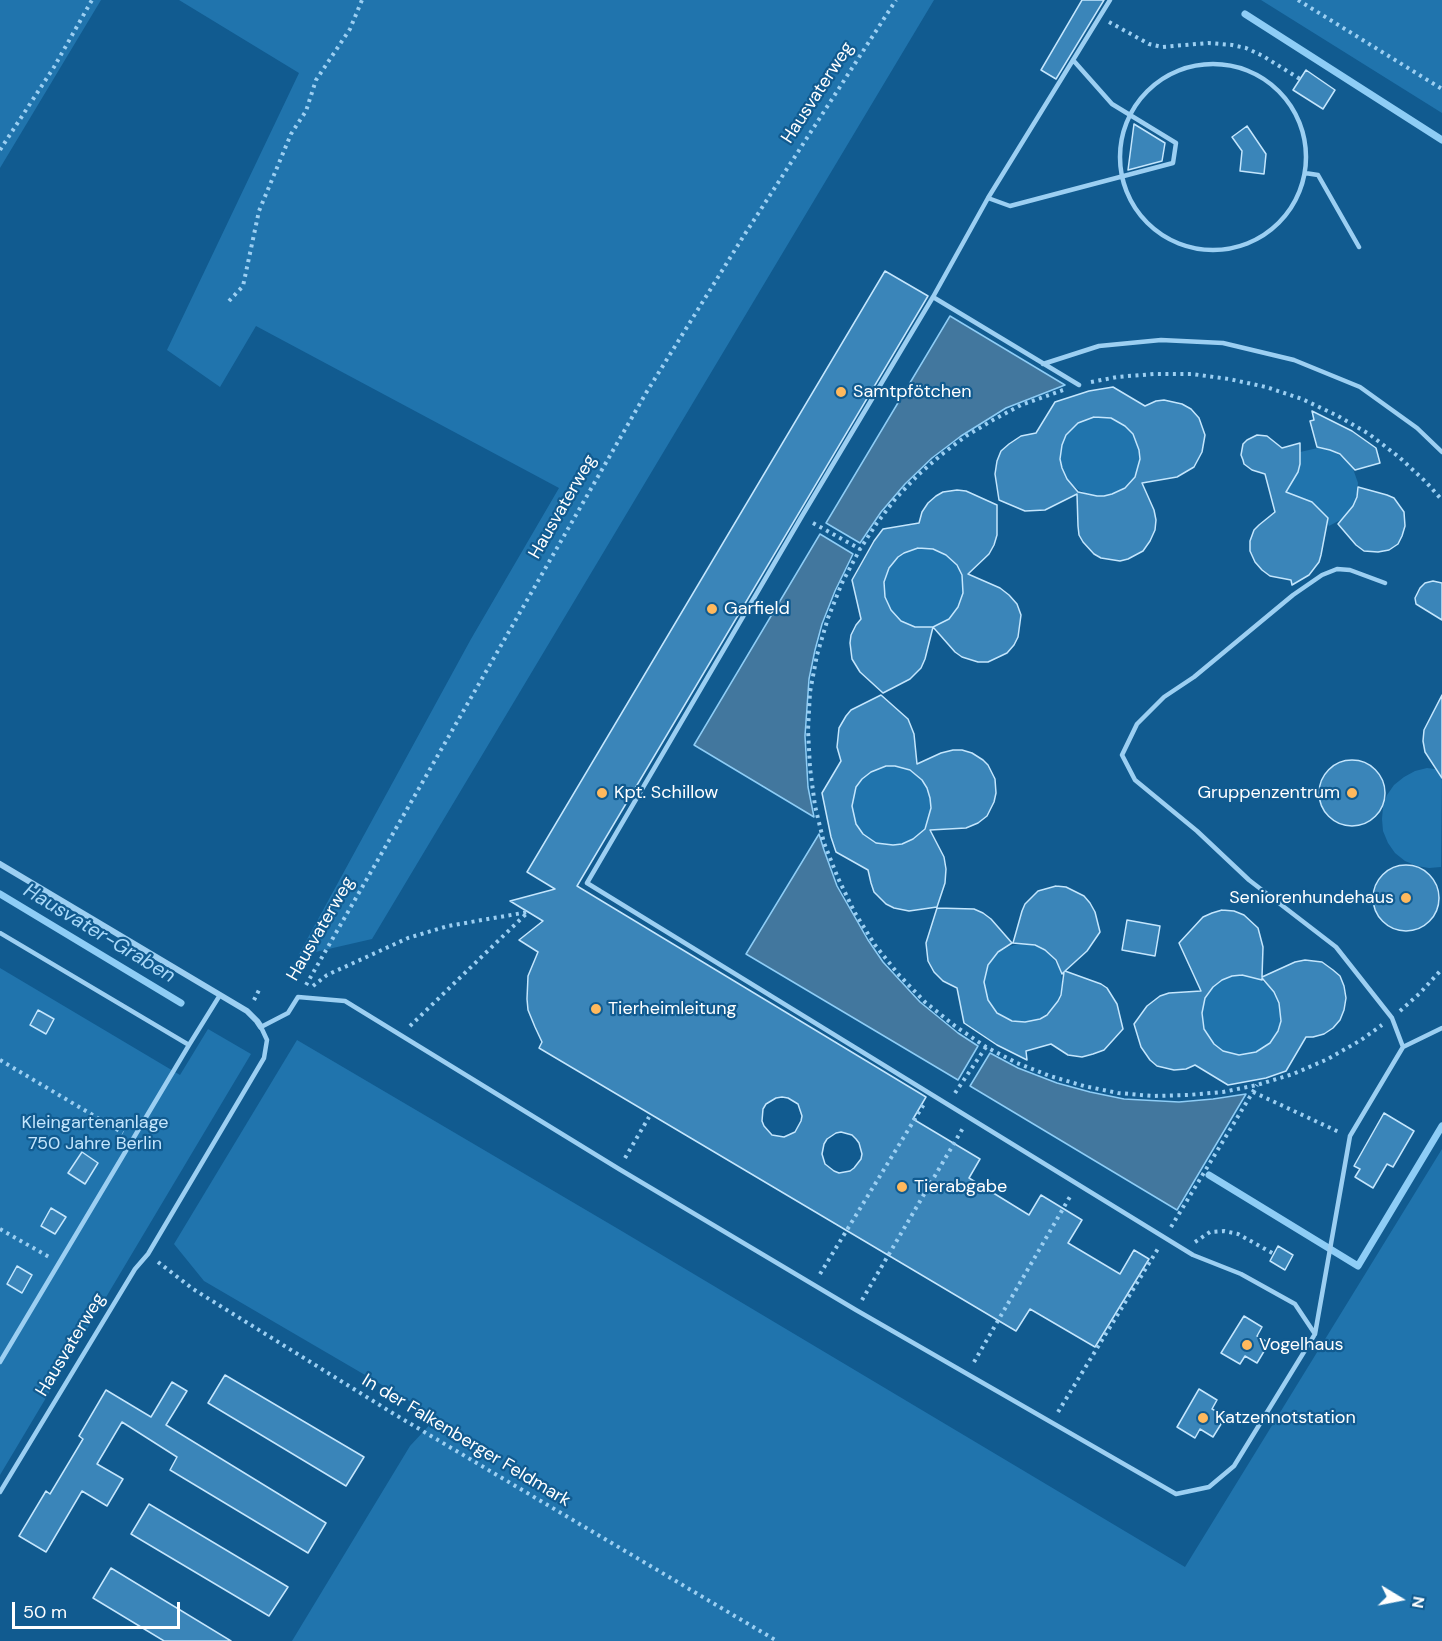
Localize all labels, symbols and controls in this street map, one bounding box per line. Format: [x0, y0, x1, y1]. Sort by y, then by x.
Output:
street label: Hausvaterweg [777, 38, 859, 148]
place label: Samtpfötchen [853, 381, 972, 403]
marker: Samtpfötchen [834, 385, 848, 399]
street label: Hausvaterweg [524, 451, 602, 563]
place label: Garfield [724, 598, 790, 620]
marker: Garfield [705, 602, 719, 616]
place label: Kpt. Schillow [614, 782, 718, 804]
place label: Gruppenzentrum [1197, 782, 1340, 804]
marker: Kpt. Schillow [595, 786, 609, 800]
marker: Gruppenzentrum [1345, 786, 1359, 800]
street label: Hausvaterweg [282, 873, 360, 985]
water label: Hausvater-Graben [19, 879, 179, 989]
place label: Seniorenhundehaus [1229, 887, 1394, 909]
marker: Seniorenhundehaus [1399, 891, 1413, 905]
place label: Tierheimleitung [608, 998, 737, 1020]
marker: Tierheimleitung [589, 1002, 603, 1016]
park label: Kleingartenanlage 750 Jahre Berlin [21, 1112, 169, 1154]
place label: Tierabgabe [914, 1176, 1007, 1198]
marker: Tierabgabe [895, 1180, 909, 1194]
street label: Hausvaterweg [32, 1289, 110, 1401]
place label: Vogelhaus [1259, 1334, 1344, 1356]
marker: Vogelhaus [1240, 1338, 1254, 1352]
street label: In der Falkenberger Feldmark [358, 1370, 574, 1512]
place label: Katzennotstation [1215, 1407, 1356, 1429]
marker: Katzennotstation [1196, 1411, 1210, 1425]
north arrow [1370, 1569, 1430, 1629]
scale bar [15, 1590, 183, 1628]
text: N [1407, 1595, 1430, 1610]
text: 50 m [23, 1600, 67, 1624]

